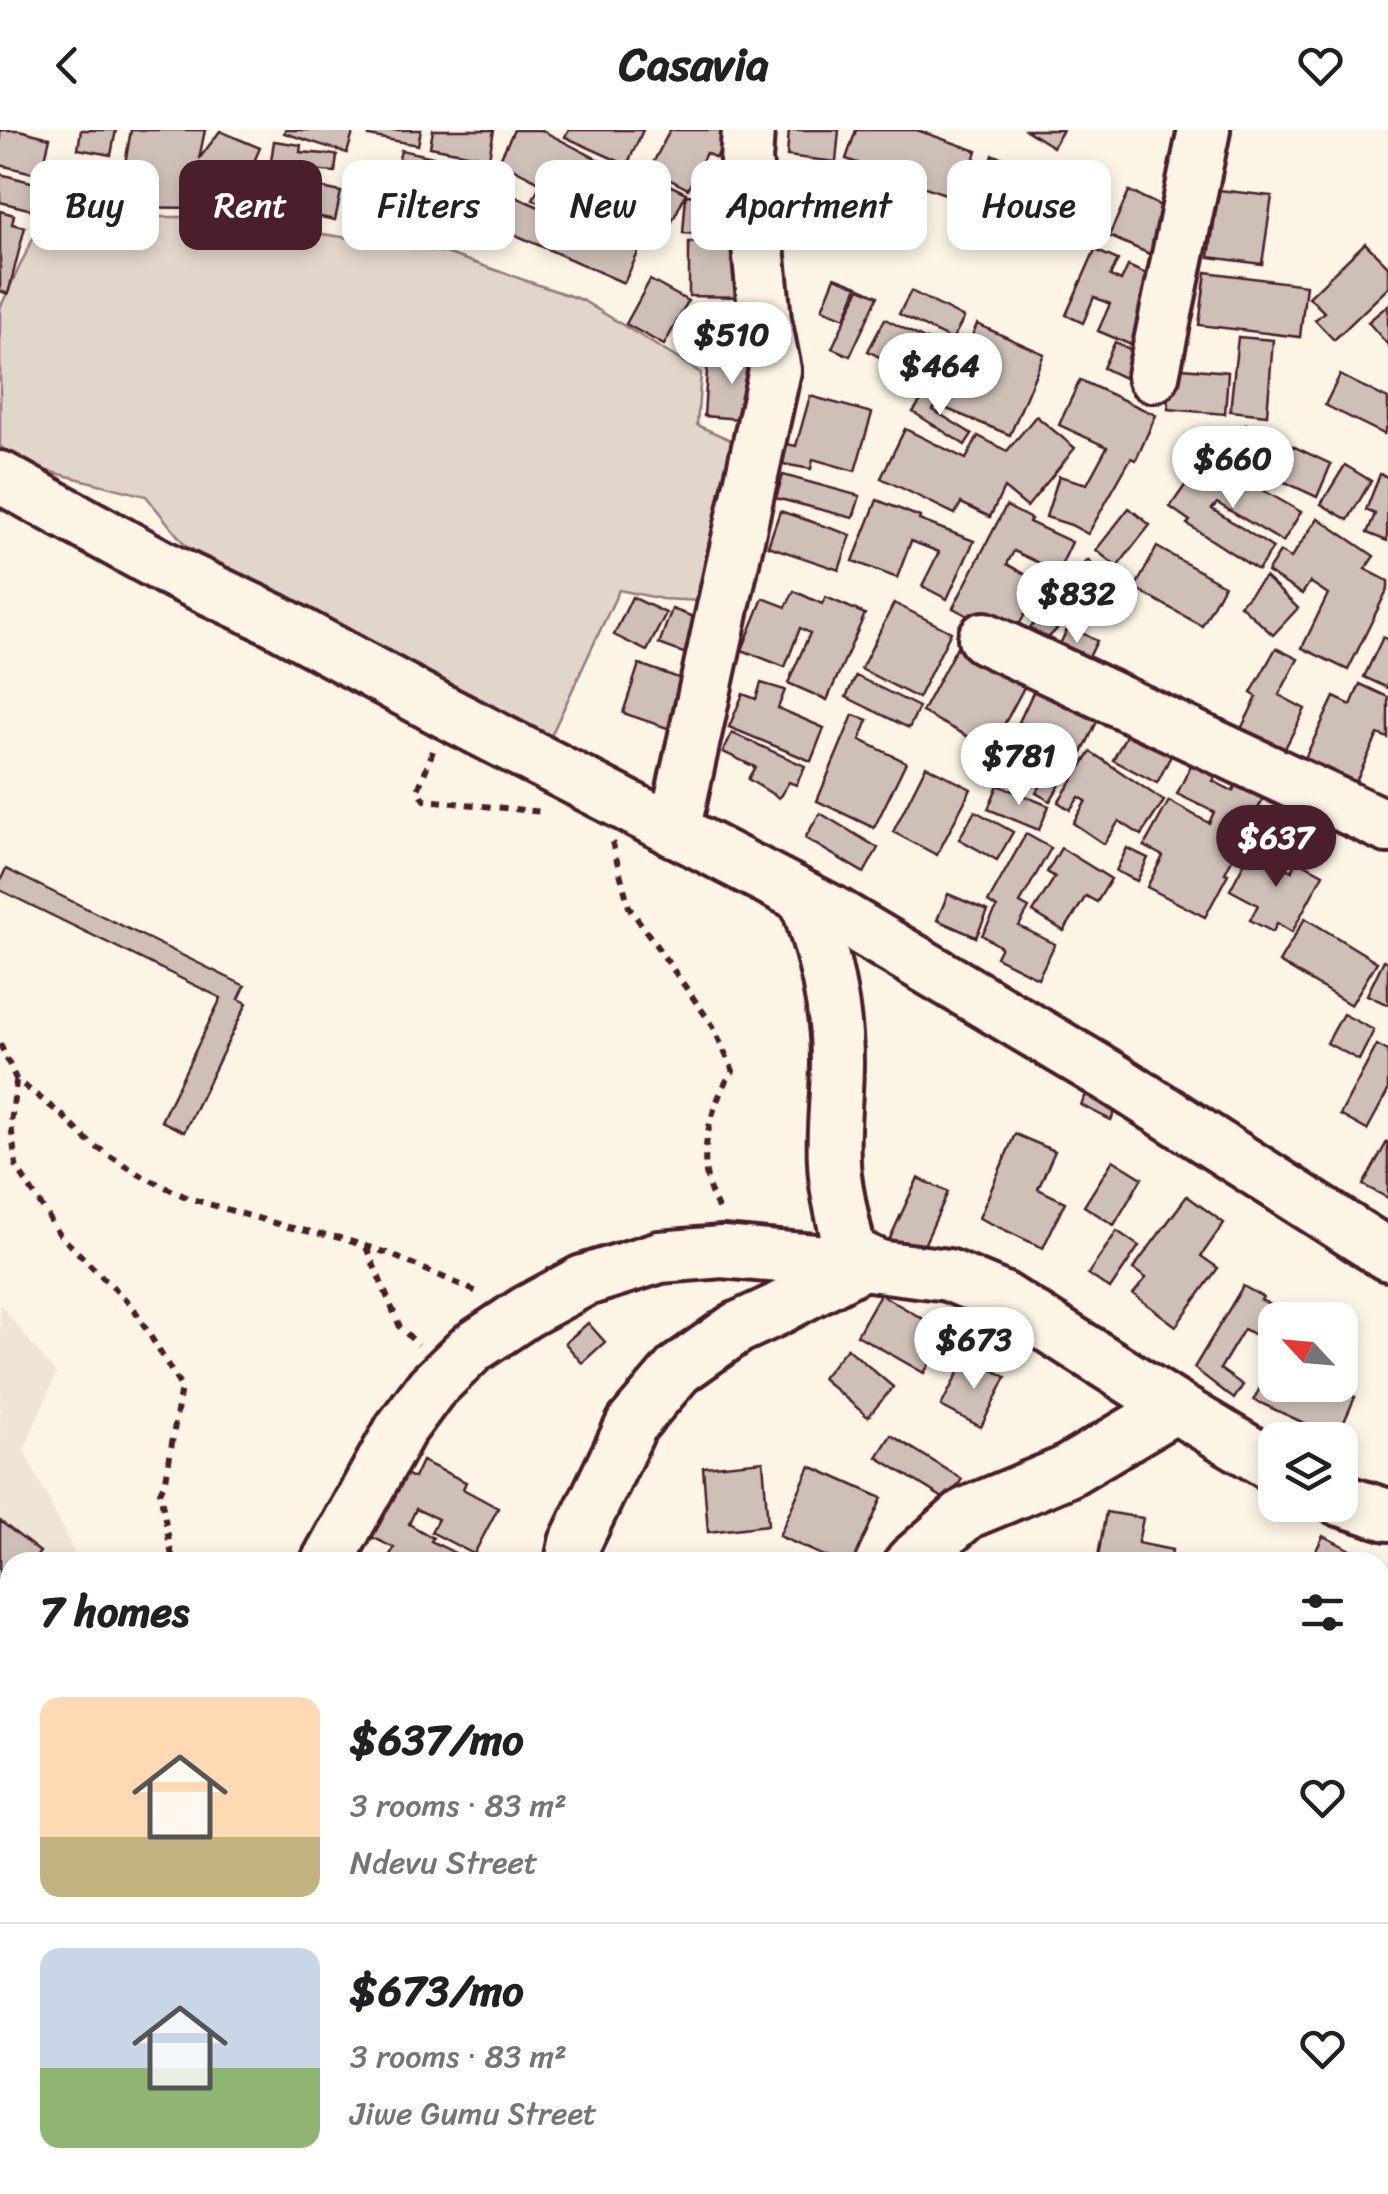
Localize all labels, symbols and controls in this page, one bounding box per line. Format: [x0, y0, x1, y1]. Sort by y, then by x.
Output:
text: Casavia [619, 25, 769, 105]
icon: back [40, 38, 95, 93]
icon: heart [1293, 38, 1348, 93]
chip: Buy [30, 160, 159, 250]
chip: Rent [179, 160, 322, 250]
chip: Filters [342, 160, 515, 250]
chip: New [535, 160, 671, 250]
chip: Apartment [691, 160, 927, 250]
chip: House [947, 160, 1111, 250]
pin: $510 [673, 302, 791, 387]
text: $510 [694, 306, 770, 363]
pin: $464 [881, 333, 999, 418]
text: $464 [900, 337, 980, 394]
pin: $660 [1174, 426, 1292, 511]
text: $660 [1194, 430, 1272, 487]
pin: $832 [1018, 561, 1136, 646]
text: $832 [1039, 565, 1115, 622]
pin: $781 [960, 723, 1078, 808]
text: $781 [983, 727, 1055, 784]
pin: $637 [1217, 805, 1335, 890]
text: $637 [1238, 809, 1314, 866]
north arrow [1258, 1302, 1358, 1402]
map controls [1258, 1302, 1358, 1522]
pin: $673 [915, 1307, 1033, 1392]
text: $673 [936, 1311, 1012, 1368]
button: layers [1258, 1422, 1358, 1522]
text: 7 homes [40, 1575, 189, 1649]
icon: filters [1295, 1585, 1350, 1640]
text: $637/mo [350, 1703, 524, 1777]
icon: home [120, 1737, 240, 1857]
icon: heart [1295, 1770, 1350, 1825]
text: 3 rooms · 83 m² [350, 1777, 567, 1834]
text: Ndevu Street [350, 1834, 538, 1891]
text: $673/mo [350, 1954, 524, 2028]
icon: home [120, 1988, 240, 2108]
icon: heart [1295, 2021, 1350, 2076]
text: 3 rooms · 83 m² [350, 2028, 567, 2085]
text: Jiwe Gumu Street [350, 2085, 597, 2142]

